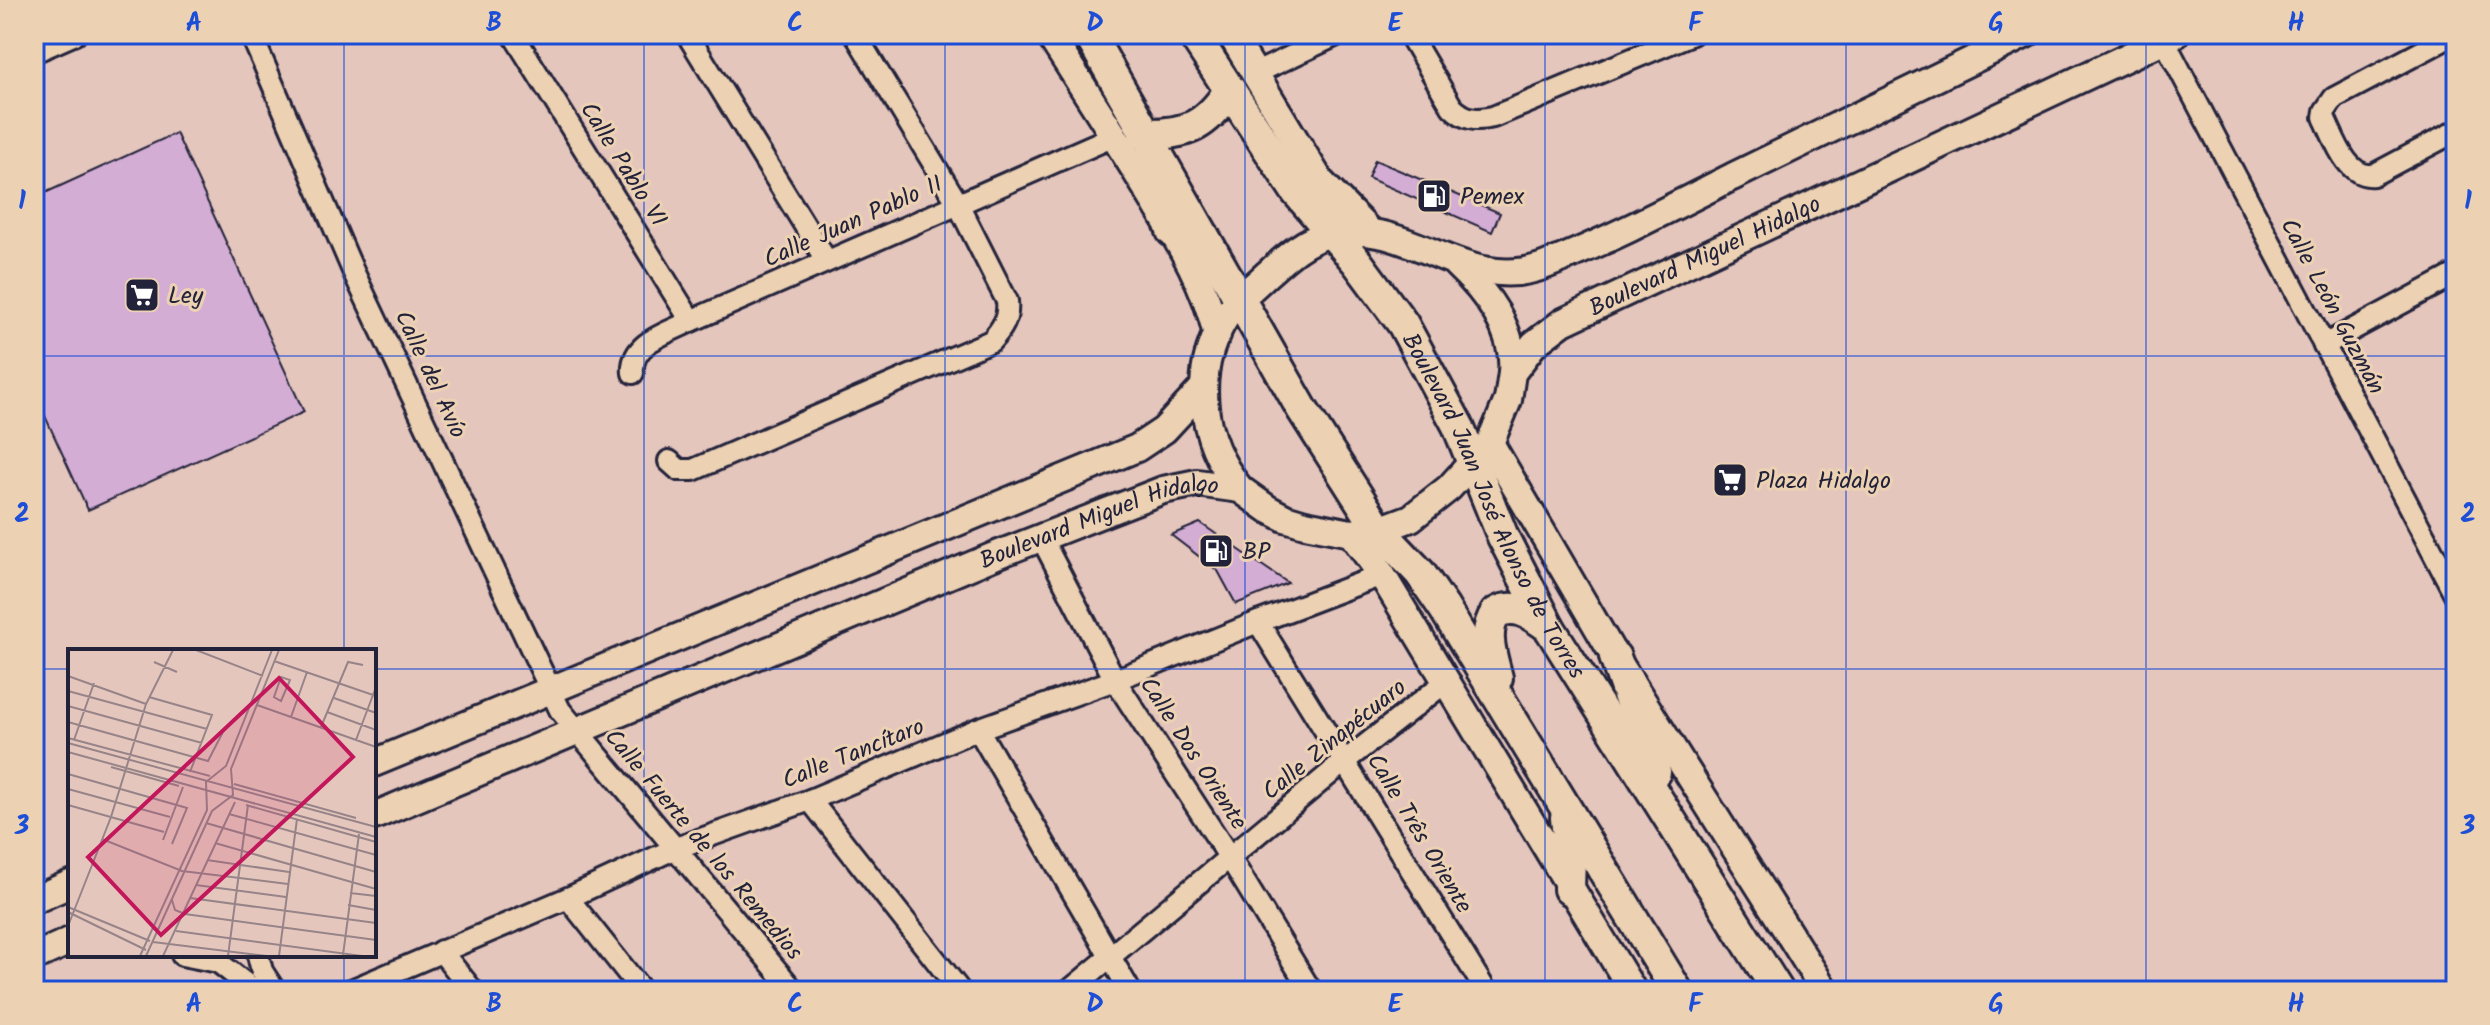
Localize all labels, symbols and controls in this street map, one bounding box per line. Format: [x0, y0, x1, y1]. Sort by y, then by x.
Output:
text: A [186, 3, 202, 45]
text: B [486, 3, 502, 45]
text: C [787, 3, 803, 45]
text: D [1086, 3, 1104, 45]
text: E [1388, 3, 1404, 45]
text: F [1688, 3, 1704, 45]
text: G [1988, 3, 2004, 45]
text: H [2288, 3, 2305, 45]
street label: Calle Pablo VI [569, 95, 677, 235]
street label: Calle Juan Pablo II [758, 165, 949, 279]
fuel station icon: Pemex [1415, 177, 1453, 215]
place label: Pemex [1460, 178, 1525, 217]
text: 1 [18, 181, 26, 223]
text: 1 [2464, 181, 2472, 223]
street label: Boulevard Miguel Hidalgo [1583, 185, 1828, 328]
street label: Calle León Guzmán [2269, 211, 2395, 402]
supermarket icon: Ley [123, 276, 161, 314]
place label: Ley [168, 277, 204, 316]
street label: Calle del Avío [383, 304, 476, 445]
street label: Boulevard Juan José Alonso de Torres [1390, 326, 1595, 687]
supermarket icon: Plaza Hidalgo [1711, 461, 1749, 499]
place label: Plaza Hidalgo [1756, 462, 1891, 501]
street label: Boulevard Miguel Hidalgo [974, 465, 1221, 581]
text: 2 [14, 494, 30, 536]
text: 2 [2460, 494, 2476, 536]
fuel station icon: BP [1197, 532, 1235, 570]
place label: BP [1242, 533, 1271, 572]
inset map [68, 649, 376, 957]
street label: Calle Dos Oriente [1128, 669, 1257, 838]
street label: Calle Zinapécuaro [1254, 669, 1416, 811]
street label: Calle Tancítaro [777, 708, 931, 801]
street label: Calle Fuerte de los Remedios [594, 720, 812, 970]
street label: Calle Três Oriente [1355, 746, 1482, 922]
text: 3 [14, 806, 29, 848]
text: 3 [2460, 806, 2475, 848]
text: A [186, 984, 202, 1025]
text: B [486, 984, 502, 1025]
text: C [787, 984, 803, 1025]
text: D [1086, 984, 1104, 1025]
text: E [1388, 984, 1404, 1025]
text: F [1688, 984, 1704, 1025]
text: G [1988, 984, 2004, 1025]
text: H [2288, 984, 2305, 1025]

